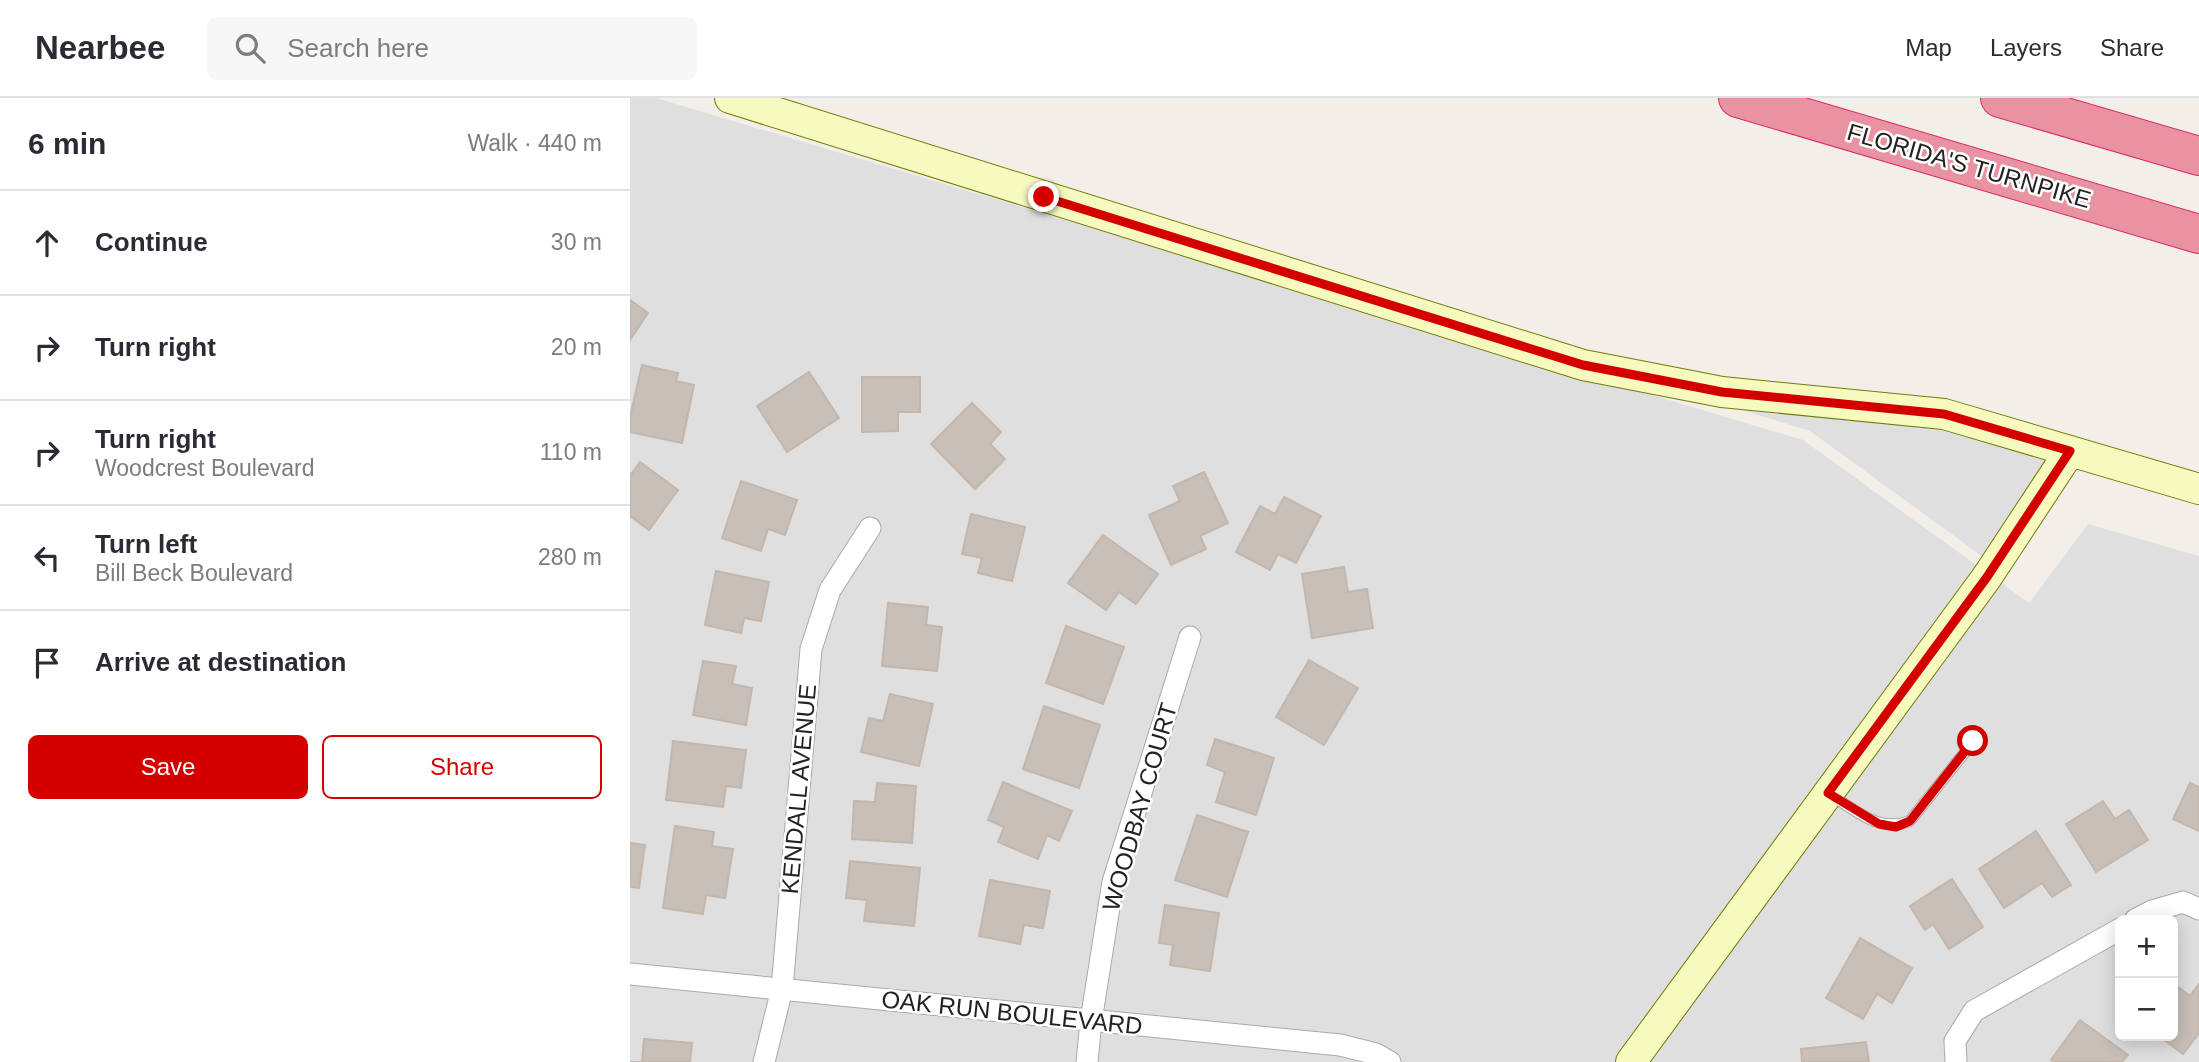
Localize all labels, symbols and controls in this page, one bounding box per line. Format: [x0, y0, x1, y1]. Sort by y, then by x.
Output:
search box [207, 17, 697, 80]
text: Nearbee [35, 29, 165, 66]
icon: search [231, 29, 269, 67]
text: Search here [287, 33, 429, 63]
text: Map [1905, 34, 1952, 61]
text: Layers [1990, 34, 2062, 61]
text: Share [2100, 34, 2164, 61]
street label: FLORIDA'S TURNPIKE [1844, 118, 2094, 213]
text: 6 min [28, 127, 106, 160]
text: Walk · 440 m [467, 130, 602, 156]
route end [1028, 181, 1059, 212]
icon: ahead [28, 224, 66, 262]
text: Continue [95, 227, 208, 257]
text: 30 m [551, 229, 602, 255]
icon: right [28, 329, 66, 367]
text: Turn right [95, 332, 216, 362]
text: 20 m [551, 334, 602, 360]
text: Turn right [95, 424, 216, 454]
icon: right [28, 434, 66, 472]
text: 110 m [540, 439, 602, 465]
text: Woodcrest Boulevard [95, 455, 314, 481]
text: Turn left [95, 529, 197, 559]
icon: left [28, 539, 66, 577]
text: 280 m [538, 544, 602, 570]
text: Bill Beck Boulevard [95, 560, 293, 586]
icon: arrive [28, 644, 66, 682]
text: Arrive at destination [95, 647, 346, 677]
street label: KENDALL AVENUE [776, 683, 821, 895]
street label: WOODBAY COURT [1097, 700, 1182, 914]
route start [1957, 725, 1988, 756]
button: Save [28, 735, 308, 799]
button: Share [322, 735, 602, 799]
map controls [2115, 915, 2178, 1041]
button: + [2115, 915, 2178, 978]
button: − [2115, 978, 2178, 1041]
street label: OAK RUN BOULEVARD [880, 985, 1144, 1040]

